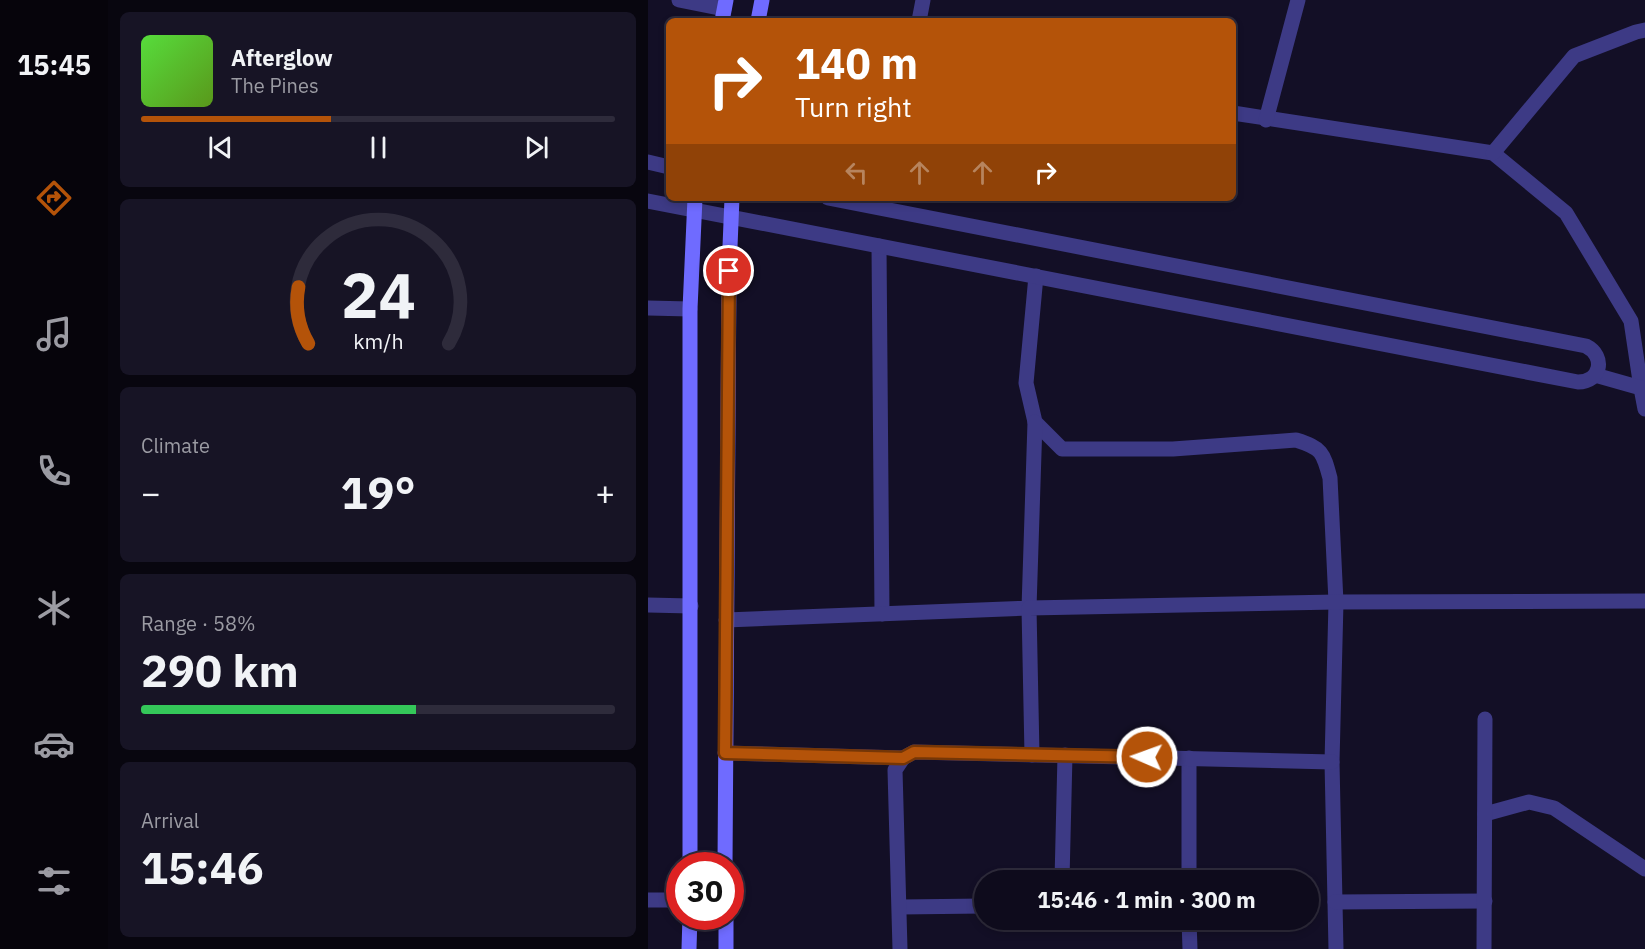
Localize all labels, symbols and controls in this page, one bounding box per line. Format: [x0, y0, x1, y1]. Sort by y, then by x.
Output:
text: 140 m [795, 36, 918, 91]
icon: right [696, 42, 774, 120]
text: Afterglow [231, 43, 333, 72]
text: 15:45 [17, 47, 91, 82]
text: The Pines [231, 72, 319, 99]
text: Turn right [795, 89, 912, 124]
icon: previous [204, 131, 237, 164]
icon: pause [362, 131, 395, 164]
icon: next [520, 131, 553, 164]
icon: left [840, 156, 873, 189]
icon: ahead [903, 156, 936, 189]
icon: ahead [966, 156, 999, 189]
icon: right [1029, 156, 1062, 189]
icon: directions [33, 177, 75, 219]
pin [703, 245, 754, 296]
text: 24 [341, 254, 415, 335]
icon: arrive [712, 254, 745, 287]
icon: music [33, 313, 75, 355]
text: km/h [353, 328, 403, 356]
text: Climate [141, 432, 210, 459]
icon: phone [33, 450, 75, 492]
text: 19° [340, 463, 416, 521]
text: − [141, 471, 161, 514]
text: + [595, 471, 615, 514]
icon: climate [33, 587, 75, 629]
text: Range · 58% [141, 610, 256, 637]
text: 290 km [141, 641, 299, 699]
icon: car [33, 723, 75, 765]
position arrow [1115, 725, 1179, 789]
text: Arrival [141, 807, 199, 834]
text: 15:46 [141, 838, 264, 896]
speed limit sign: 30 [666, 852, 744, 930]
icon: filters [33, 860, 75, 902]
text: 15:46 · 1 min · 300 m [1037, 885, 1256, 914]

